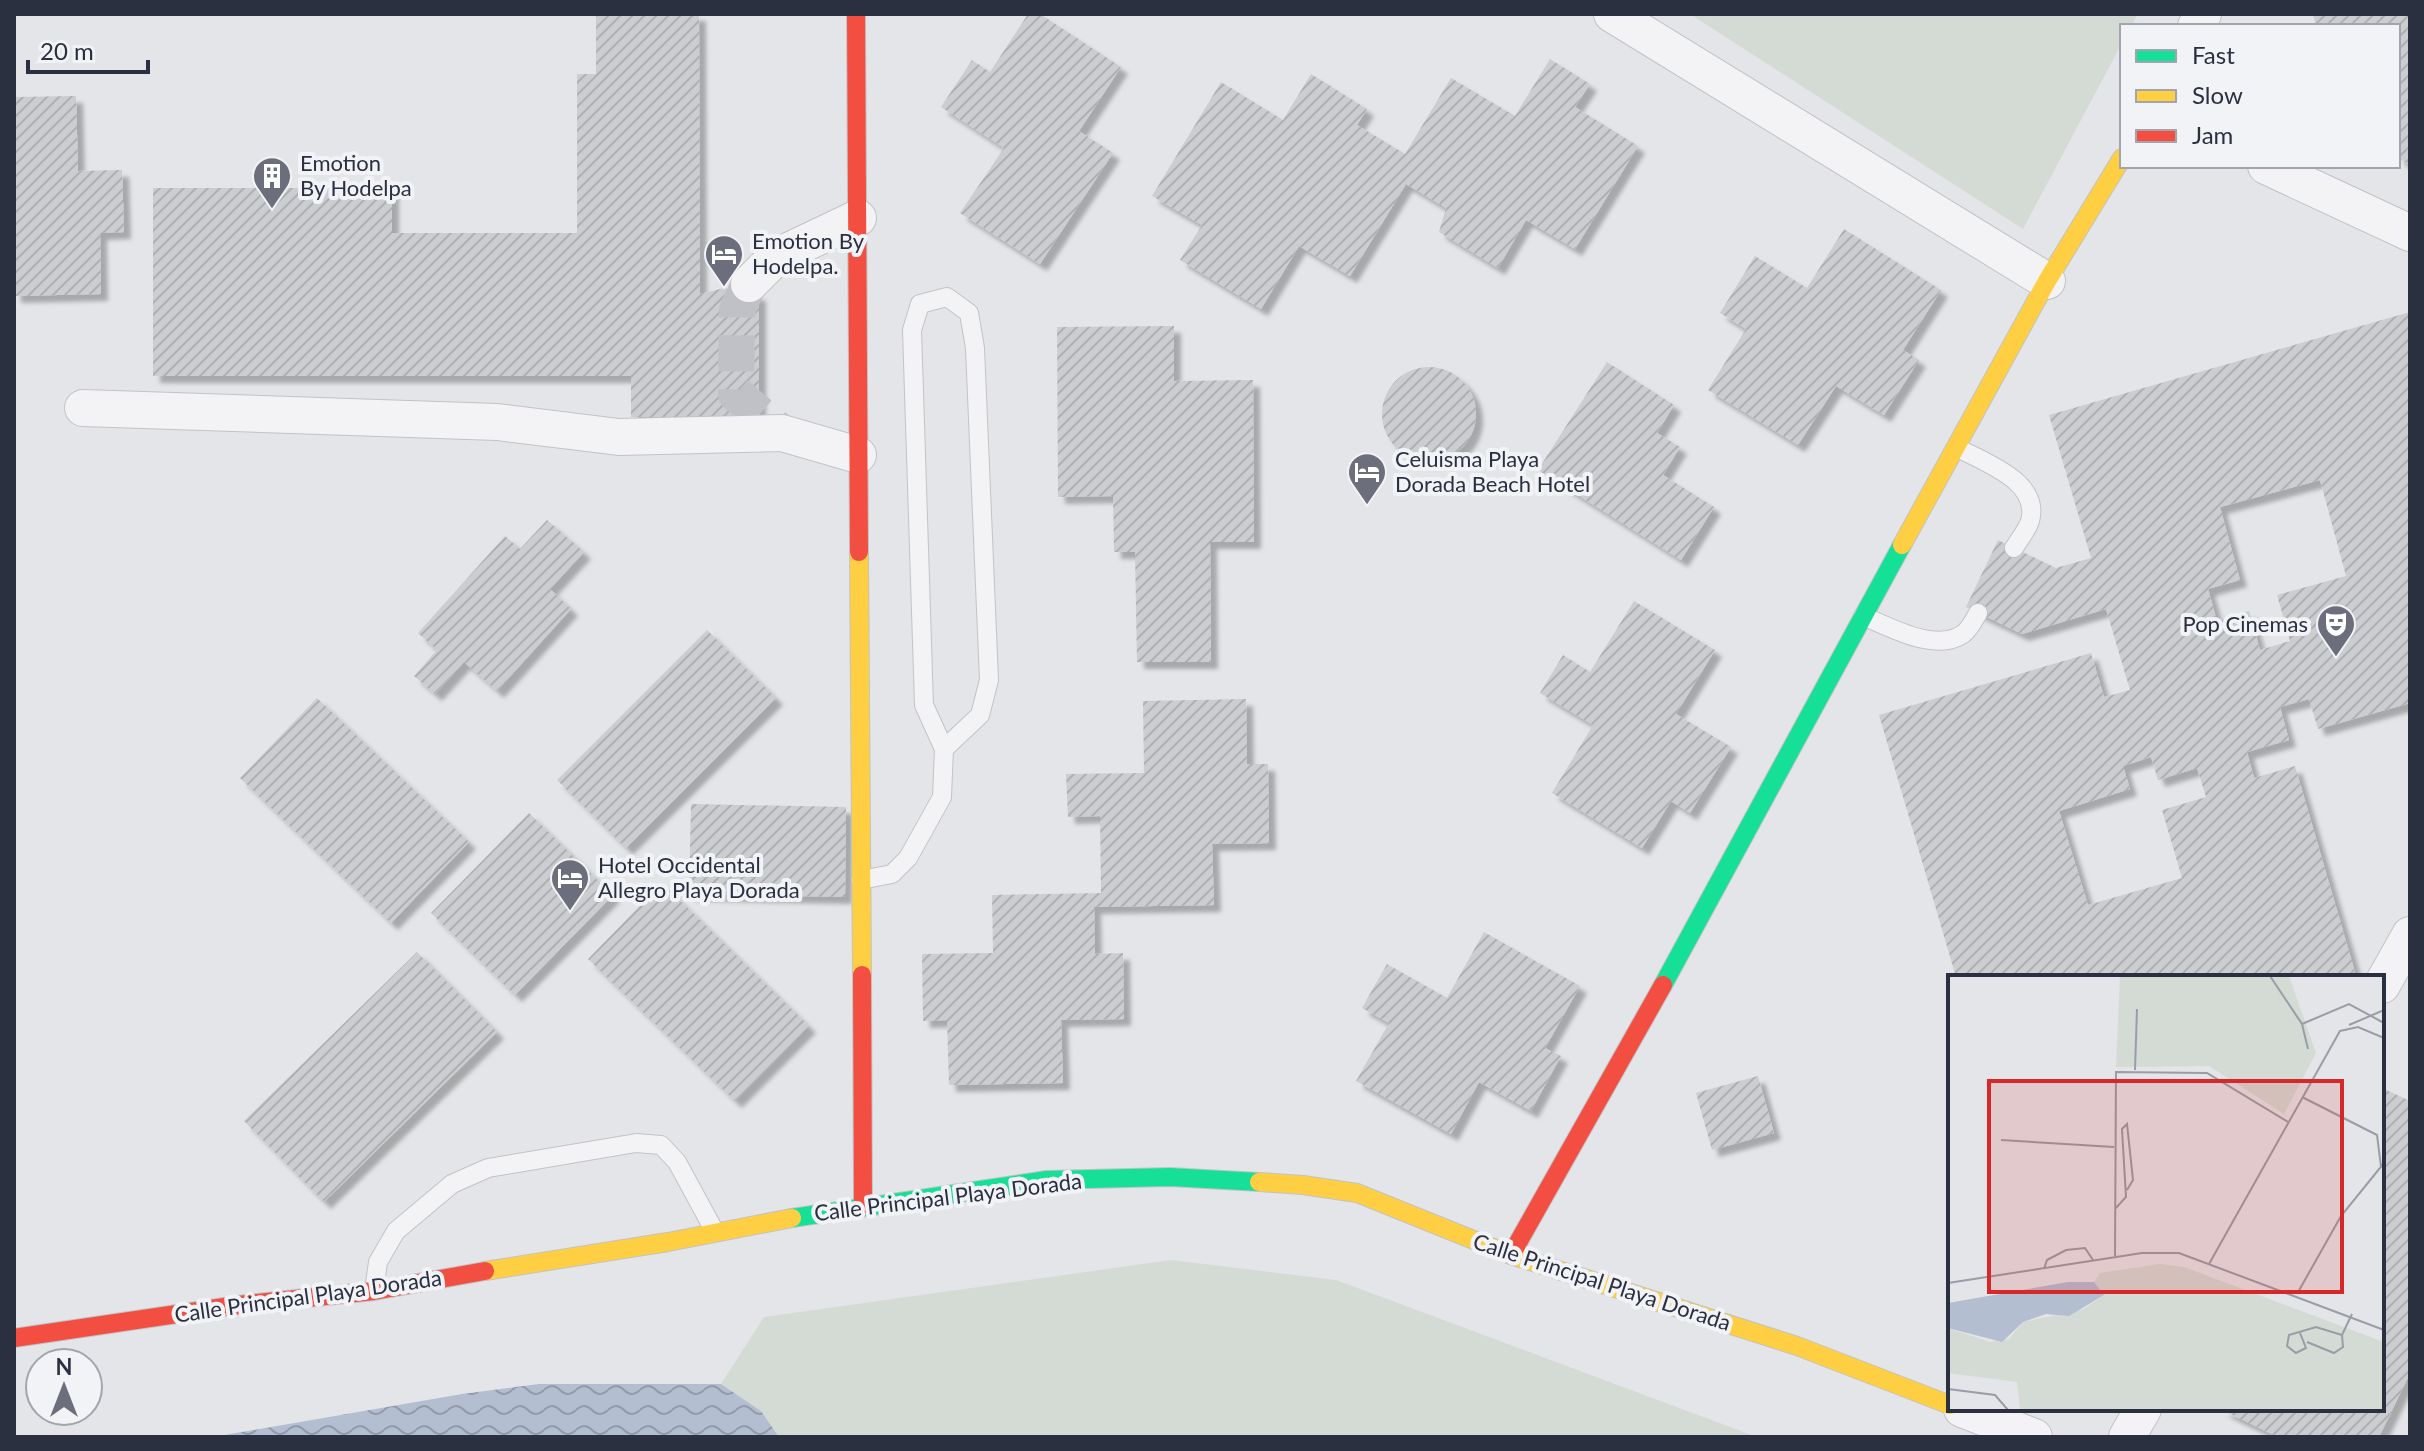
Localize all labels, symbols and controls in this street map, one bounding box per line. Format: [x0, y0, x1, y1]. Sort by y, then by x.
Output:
scale bar [28, 24, 148, 74]
legend [2120, 24, 2400, 168]
text: 20 m [40, 36, 94, 65]
text: Fast [2192, 40, 2235, 69]
text: Slow [2192, 80, 2243, 109]
text: Jam [2192, 120, 2233, 149]
place label: Emotion By Hodelpa [300, 149, 412, 201]
building icon: Emotion By Hodelpa [251, 155, 293, 210]
place label: Emotion By Hodelpa. [752, 227, 865, 279]
hotel icon: Emotion By Hodelpa. [703, 233, 745, 288]
place label: Celuisma Playa Dorada Beach Hotel [1395, 445, 1590, 497]
hotel icon: Celuisma Playa Dorada Beach Hotel [1346, 451, 1388, 506]
theatre icon: Pop Cinemas [2315, 603, 2357, 658]
place label: Pop Cinemas [2183, 610, 2308, 637]
place label: Hotel Occidental Allegro Playa Dorada [598, 851, 800, 903]
hotel icon: Hotel Occidental Allegro Playa Dorada [549, 857, 591, 912]
inset map [1948, 975, 2384, 1411]
street label: Calle Principal Playa Dorada [813, 1167, 1083, 1226]
street label: Calle Principal Playa Dorada [1470, 1227, 1734, 1336]
street label: Calle Principal Playa Dorada [173, 1263, 443, 1328]
north arrow [24, 1347, 104, 1427]
text: N [56, 1353, 72, 1380]

